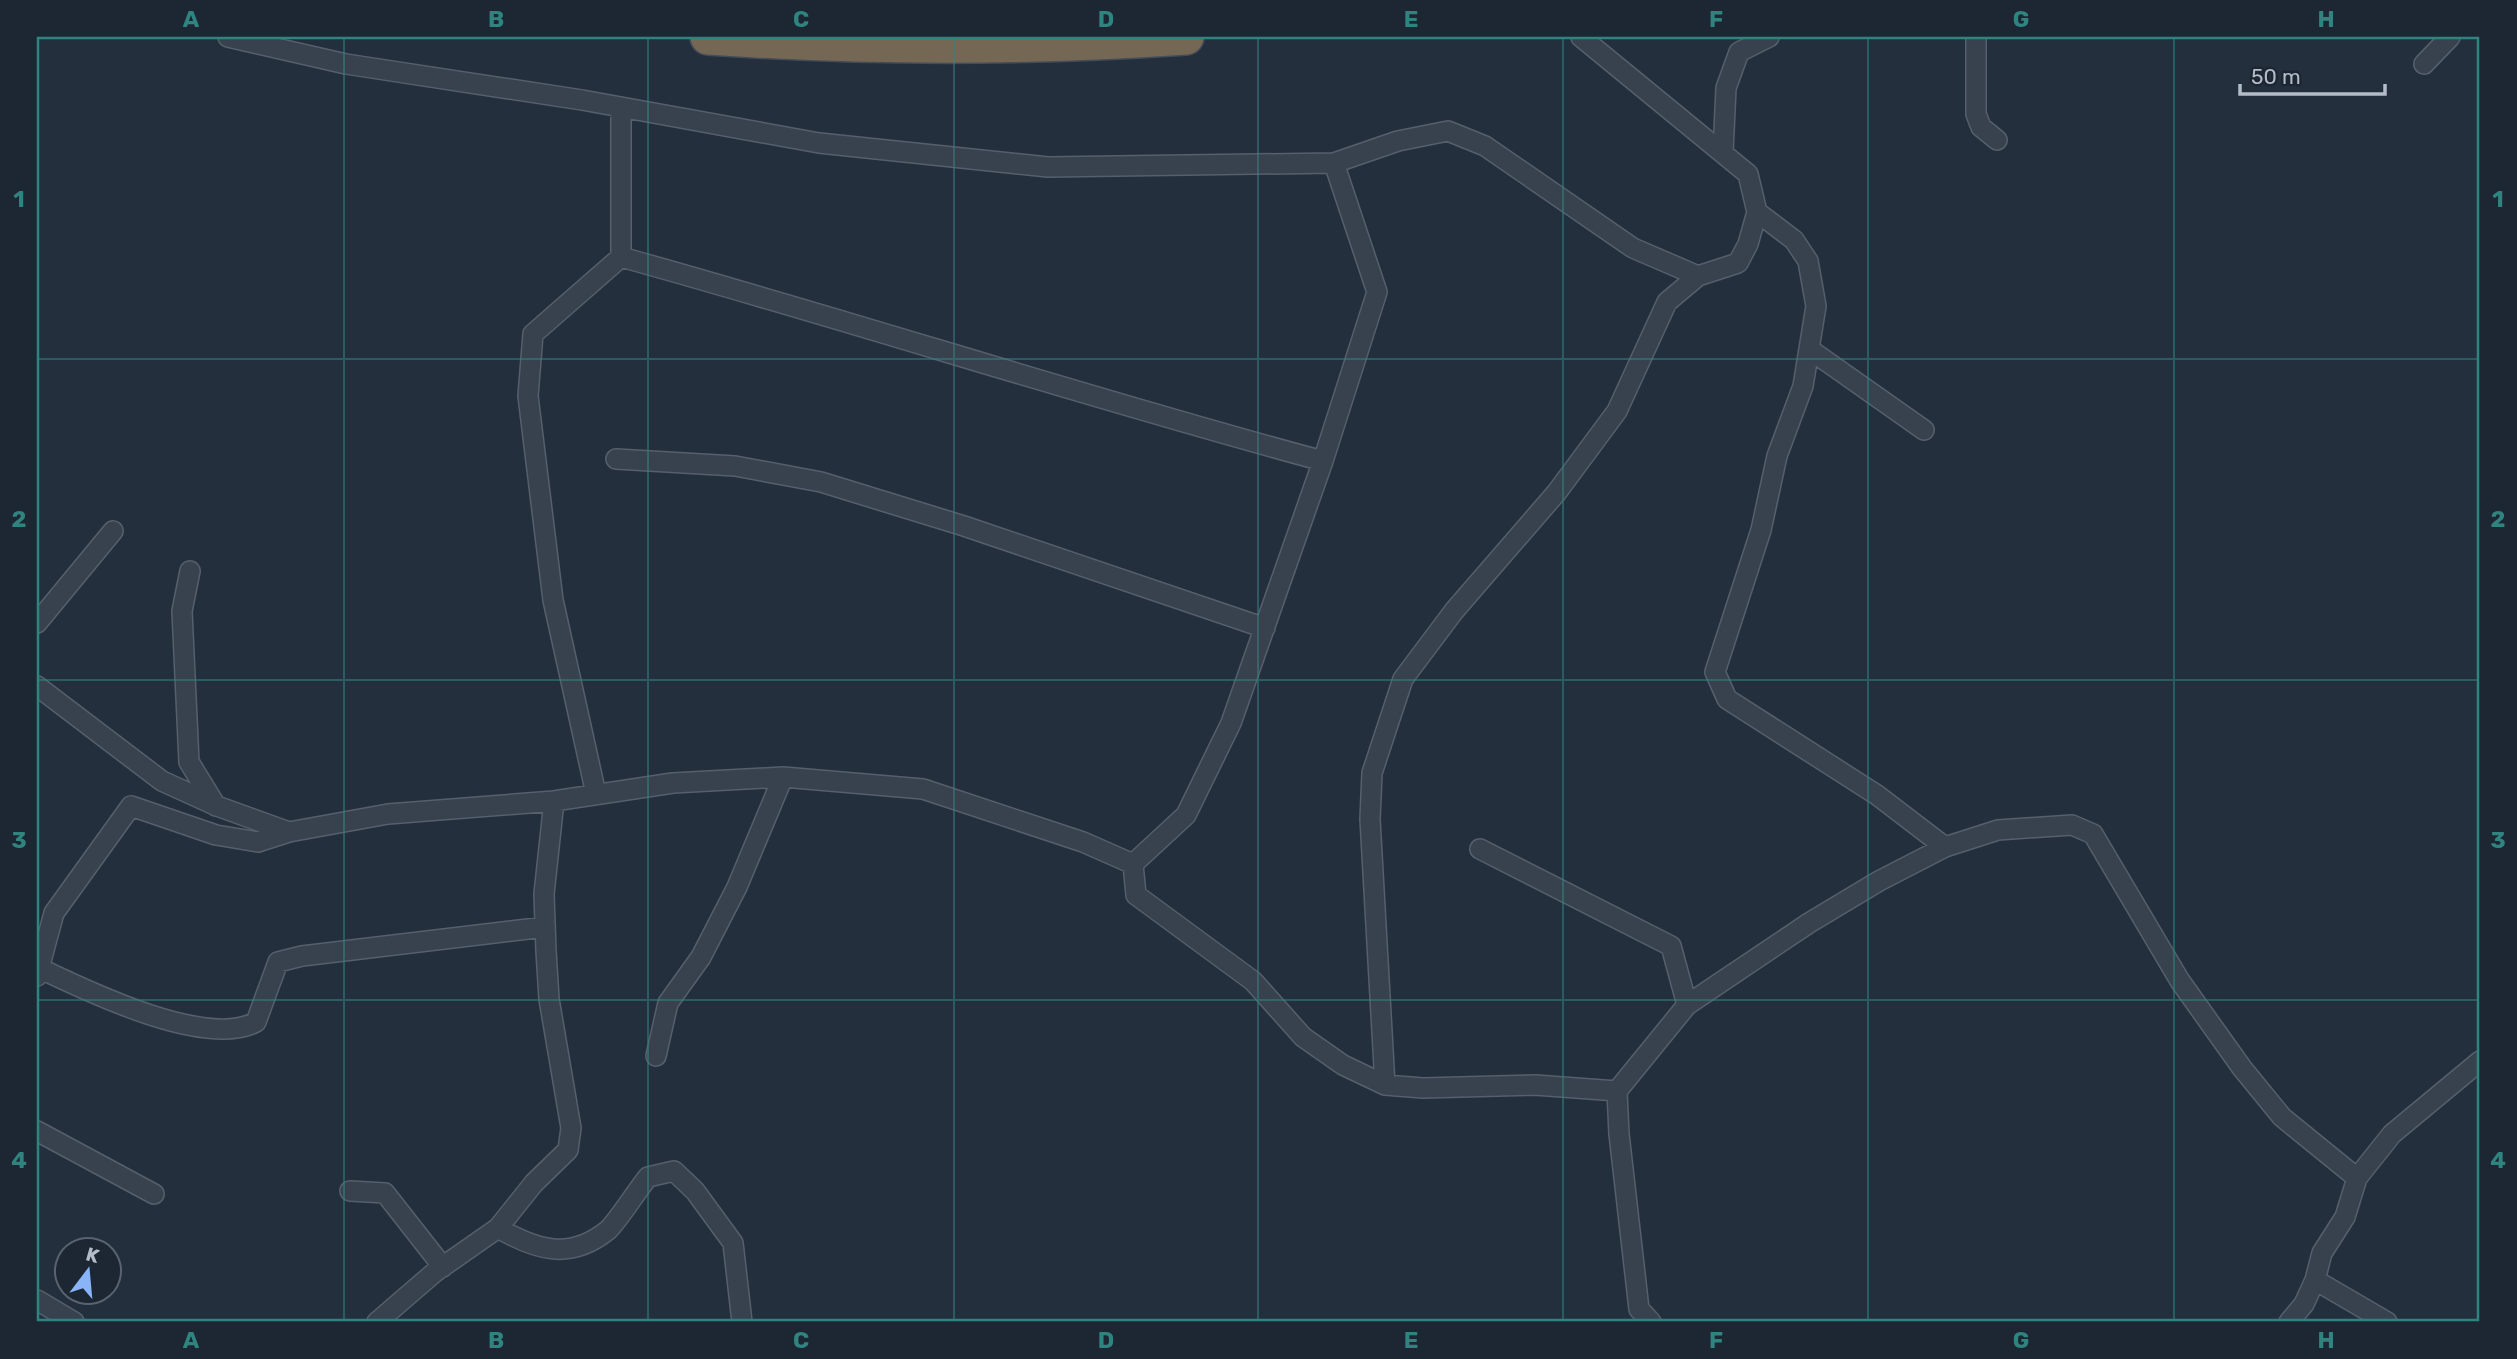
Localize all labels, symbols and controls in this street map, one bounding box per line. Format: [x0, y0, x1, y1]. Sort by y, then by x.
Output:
text: A [183, 5, 200, 33]
text: B [488, 5, 504, 33]
text: C [793, 5, 809, 33]
text: D [1098, 5, 1114, 33]
text: E [1404, 5, 1418, 33]
text: F [1709, 5, 1723, 33]
text: G [2013, 5, 2029, 33]
text: H [2317, 5, 2335, 33]
scale bar [2240, 52, 2386, 96]
text: 50 m [2251, 64, 2301, 89]
text: 1 [13, 185, 25, 213]
text: 1 [2492, 185, 2504, 213]
text: 2 [12, 505, 26, 533]
text: 2 [2491, 505, 2505, 533]
text: 3 [11, 826, 27, 854]
text: 3 [2490, 826, 2506, 854]
text: 4 [11, 1146, 27, 1174]
text: 4 [2490, 1146, 2506, 1174]
north arrow [52, 1236, 122, 1306]
text: K [83, 1242, 102, 1268]
text: A [183, 1326, 200, 1354]
text: B [488, 1326, 504, 1354]
text: C [793, 1326, 809, 1354]
text: D [1098, 1326, 1114, 1354]
text: E [1404, 1326, 1418, 1354]
text: F [1709, 1326, 1723, 1354]
text: G [2013, 1326, 2029, 1354]
text: H [2317, 1326, 2335, 1354]

